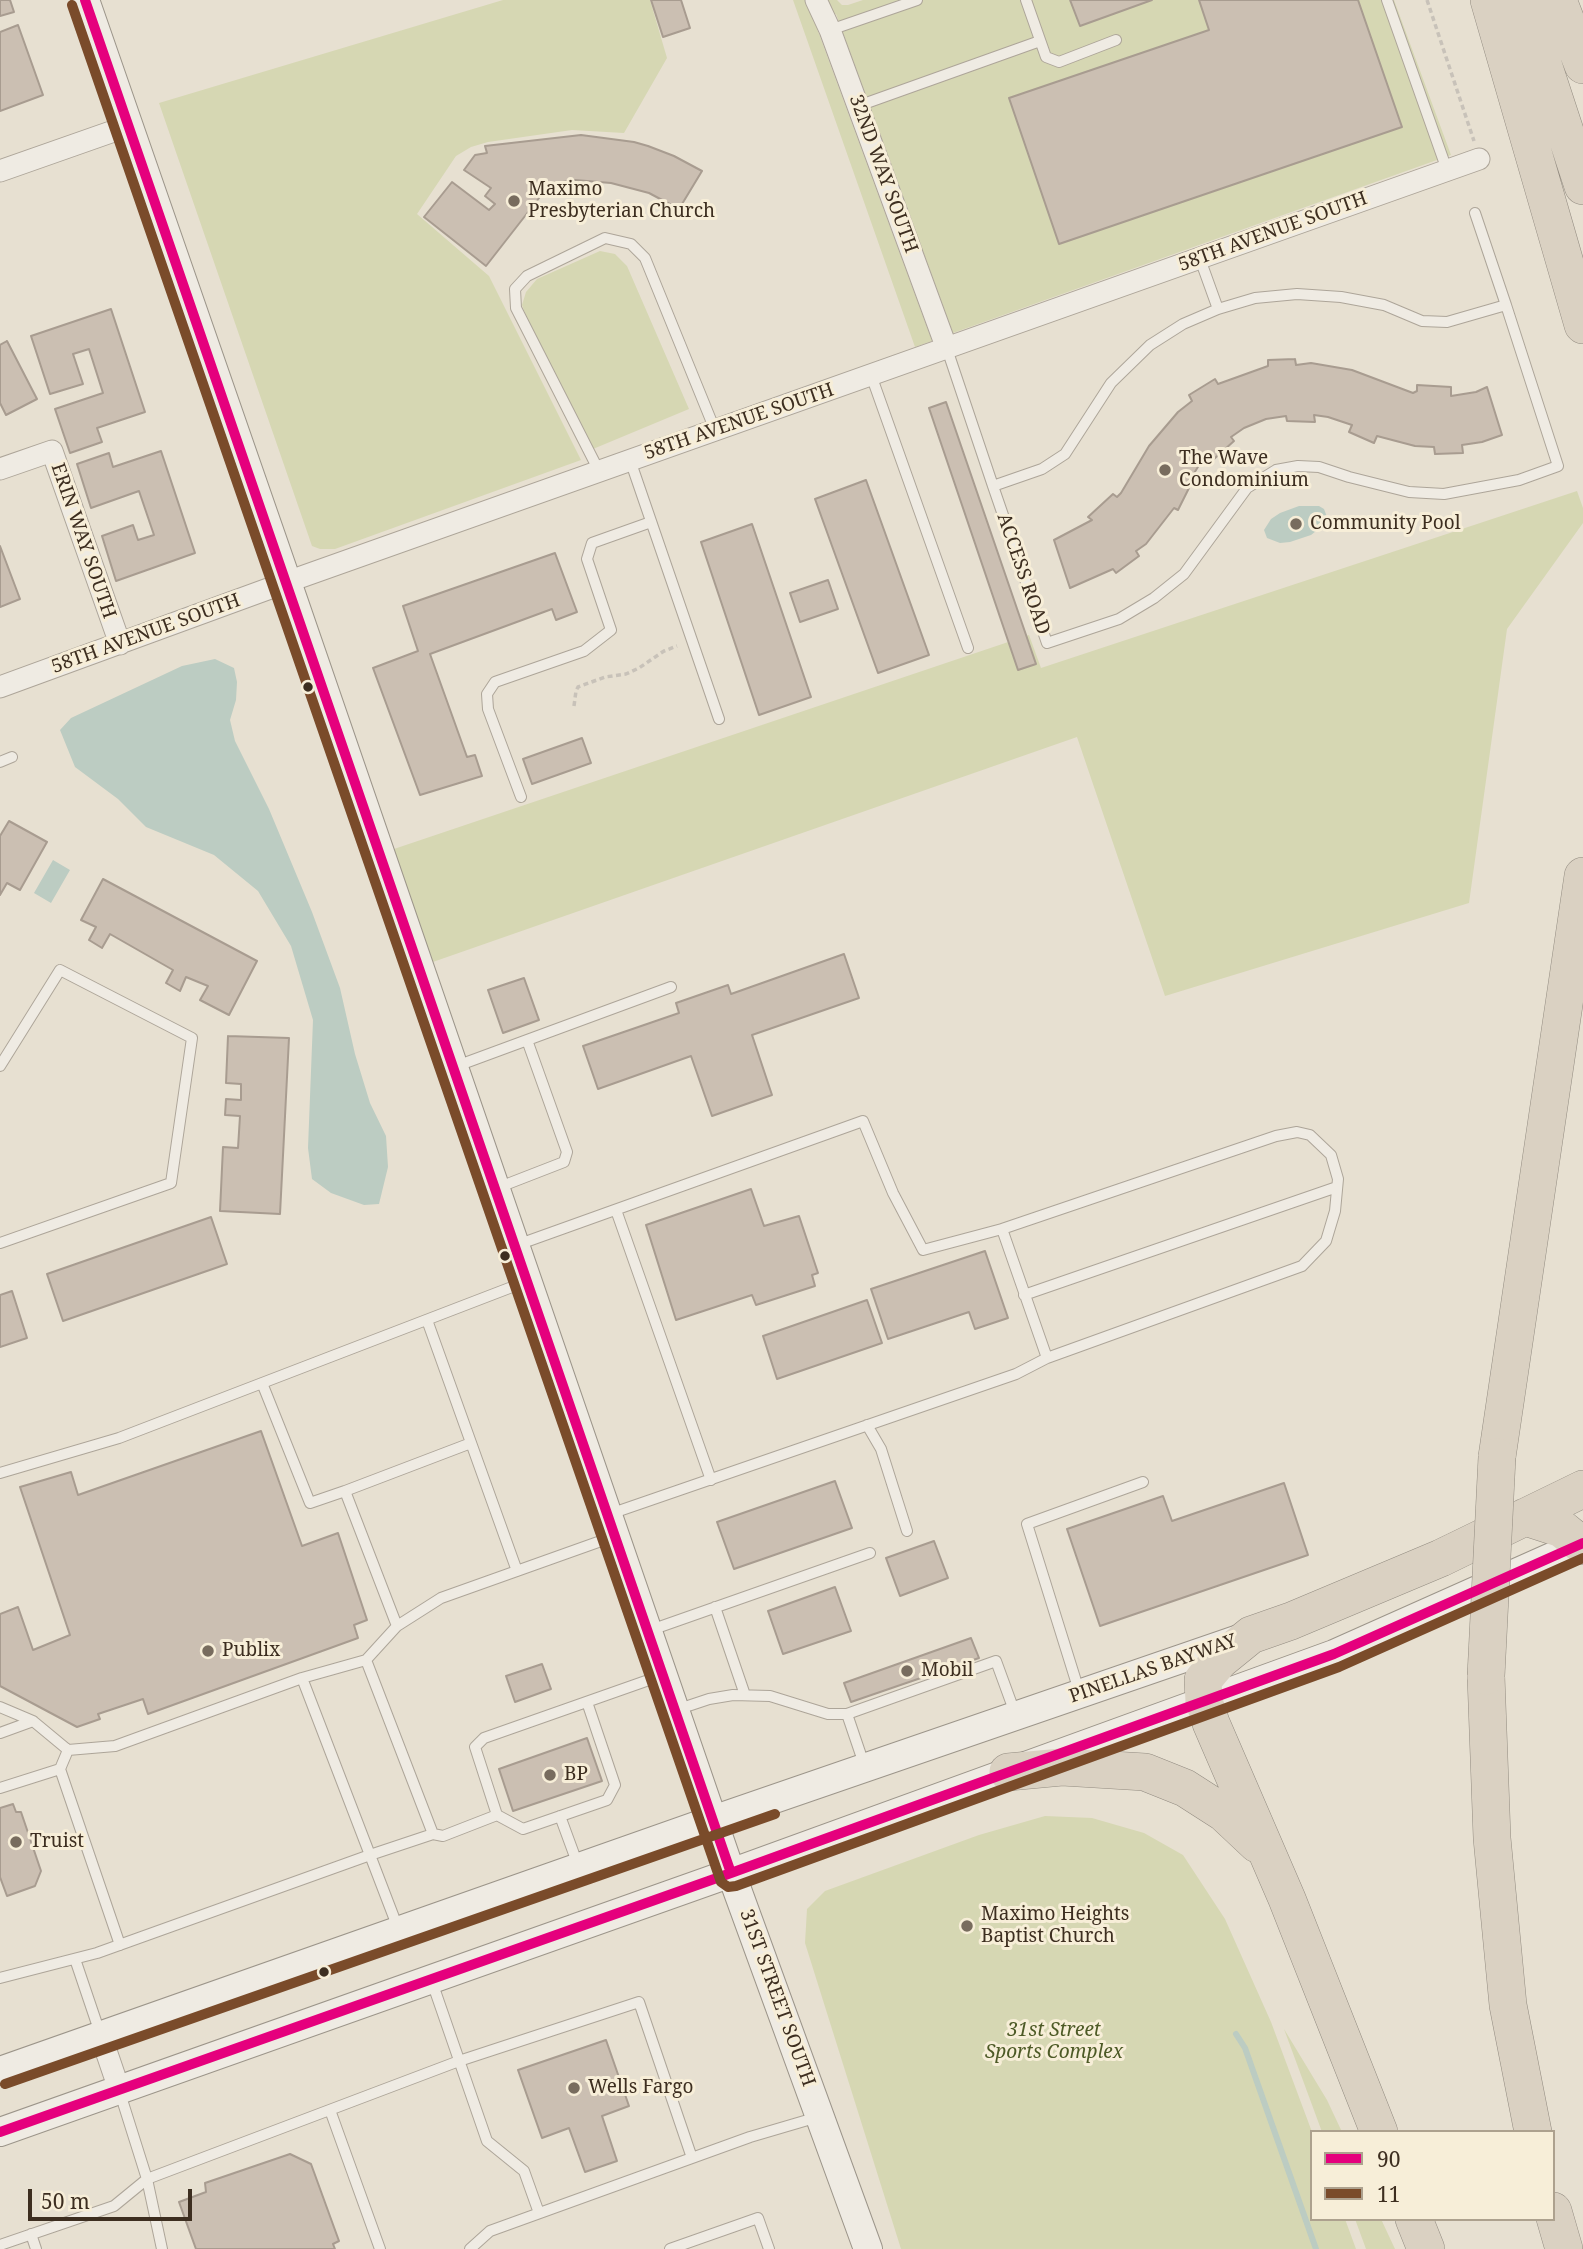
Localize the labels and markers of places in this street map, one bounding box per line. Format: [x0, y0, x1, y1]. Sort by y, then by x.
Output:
place label: Maximo Presbyterian Church [528, 179, 715, 223]
marker: Maximo Presbyterian Church [506, 193, 522, 209]
place label: The Wave Condominium [1179, 448, 1309, 492]
marker: The Wave Condominium [1157, 462, 1173, 478]
place label: Community Pool [1310, 513, 1461, 535]
marker: Community Pool [1288, 516, 1304, 532]
unlabelled marker [301, 680, 315, 694]
unlabelled marker [498, 1249, 512, 1263]
place label: Publix [222, 1640, 280, 1662]
marker: Publix [200, 1643, 216, 1659]
place label: Mobil [921, 1660, 973, 1682]
marker: Mobil [899, 1663, 915, 1679]
place label: BP [564, 1764, 588, 1786]
marker: BP [542, 1767, 558, 1783]
place label: Truist [30, 1831, 84, 1853]
marker: Truist [8, 1834, 24, 1850]
place label: Maximo Heights Baptist Church [981, 1904, 1129, 1948]
marker: Maximo Heights Baptist Church [959, 1918, 975, 1934]
unlabelled marker [317, 1965, 331, 1979]
place label: Wells Fargo [588, 2077, 693, 2099]
marker: Wells Fargo [566, 2080, 582, 2096]

